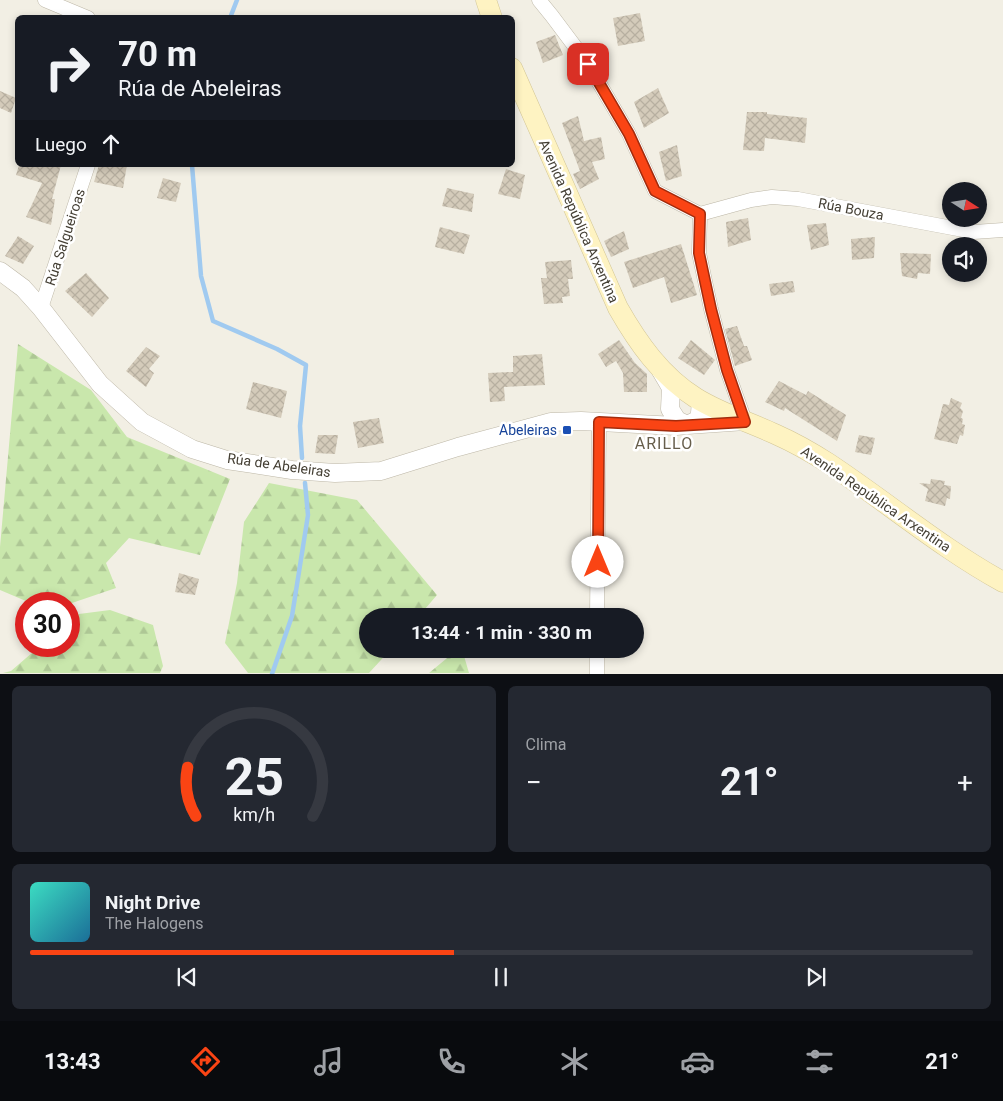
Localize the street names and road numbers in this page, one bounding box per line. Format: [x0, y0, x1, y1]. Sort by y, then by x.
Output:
street label: Avenida República Arxentina [536, 137, 622, 305]
street label: Rúa Salgueiroas [42, 187, 88, 287]
street label: Rúa Bouza [817, 195, 885, 223]
street label: Avenida República Arxentina [798, 443, 954, 555]
street label: Rúa de Abeleiras [226, 450, 332, 480]

